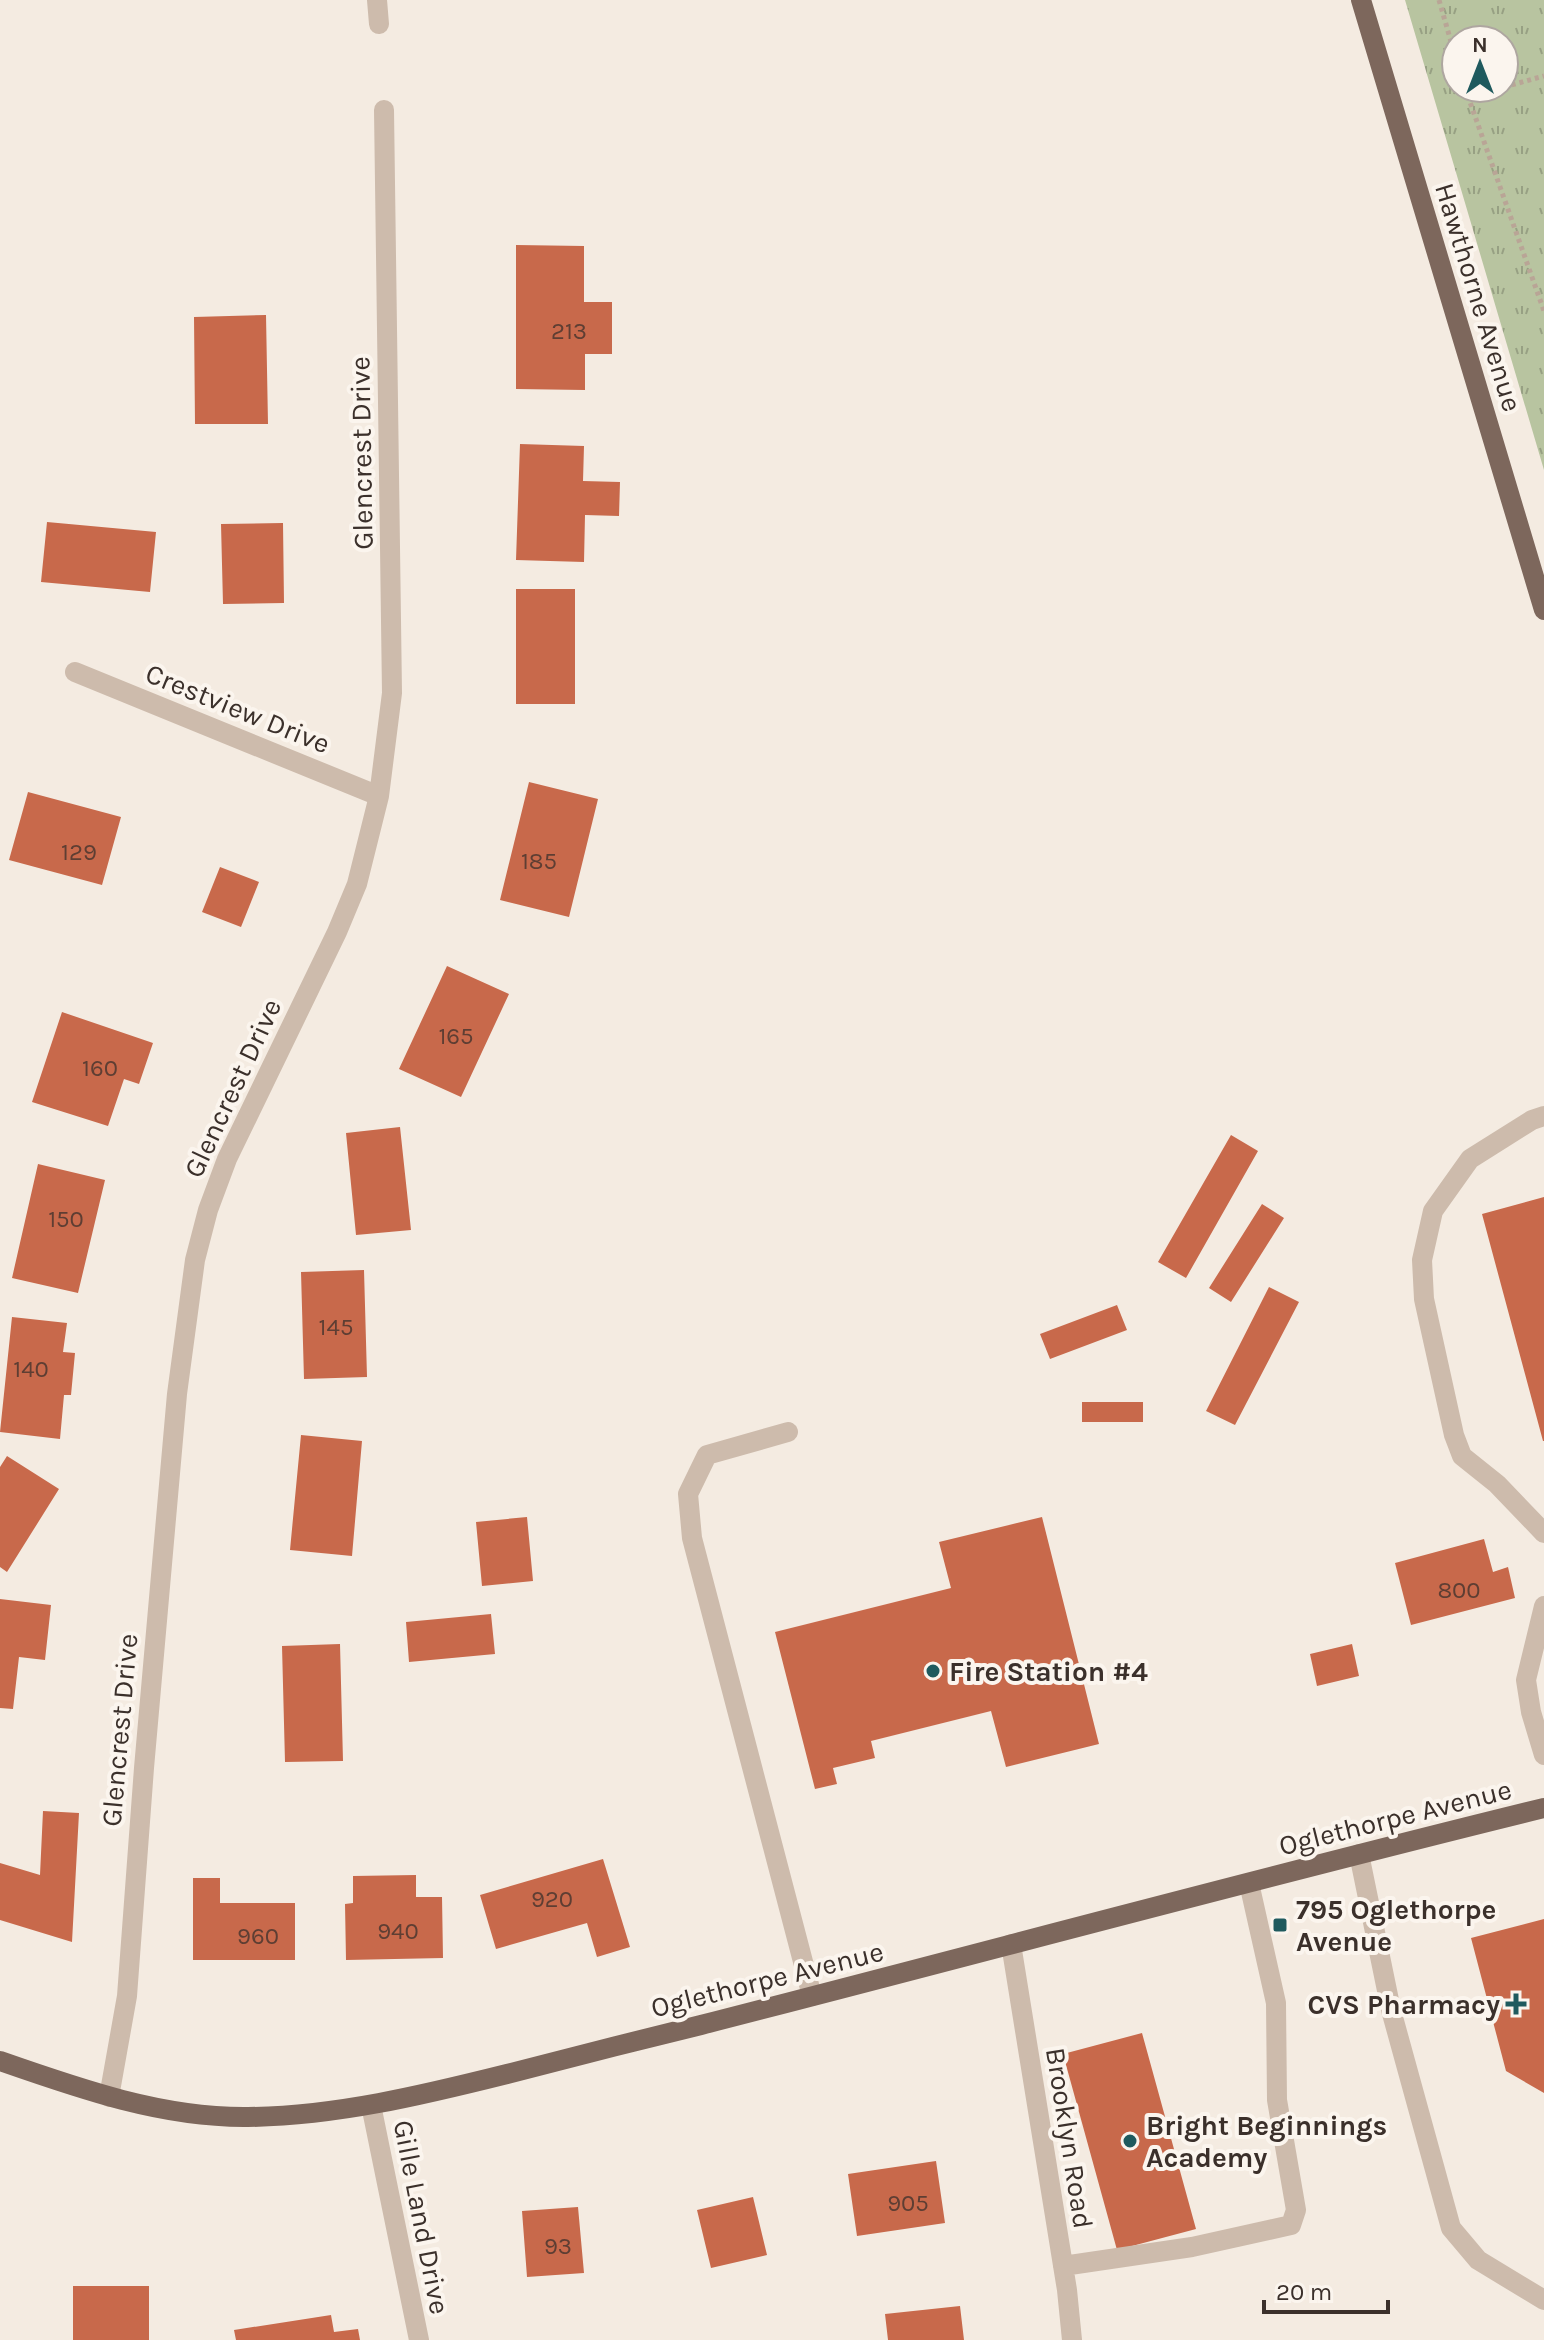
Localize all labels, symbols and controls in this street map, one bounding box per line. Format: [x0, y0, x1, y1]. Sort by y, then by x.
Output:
north arrow [1440, 24, 1520, 104]
text: N [1472, 32, 1488, 58]
street label: Hawthorne Avenue [1428, 179, 1529, 415]
house number: 213 [551, 317, 587, 345]
street label: Glencrest Drive [343, 356, 380, 550]
street label: Crestview Drive [141, 656, 335, 760]
house number: 129 [61, 838, 97, 866]
house number: 185 [521, 847, 557, 875]
street label: Glencrest Drive [177, 994, 288, 1183]
house number: 165 [438, 1022, 474, 1050]
house number: 160 [82, 1054, 118, 1082]
house number: 150 [48, 1205, 84, 1233]
house number: 145 [319, 1313, 353, 1341]
house number: 140 [13, 1355, 49, 1383]
house number: 800 [1437, 1576, 1481, 1604]
street label: Glencrest Drive [95, 1632, 144, 1828]
place label: Fire Station #4 [949, 1655, 1148, 1688]
marker: Fire Station #4 [924, 1662, 942, 1680]
street label: Oglethorpe Avenue [1275, 1773, 1515, 1862]
house number: 920 [531, 1885, 573, 1913]
place label: 795 Oglethorpe Avenue [1296, 1893, 1496, 1958]
marker: 795 Oglethorpe Avenue [1271, 1916, 1289, 1934]
house number: 940 [377, 1917, 419, 1945]
house number: 960 [237, 1922, 279, 1950]
street label: Oglethorpe Avenue [647, 1935, 887, 2024]
place label: CVS Pharmacy [1308, 1988, 1500, 2021]
marker: CVS Pharmacy [1507, 1995, 1525, 2013]
street label: Brooklyn Road [1039, 2045, 1100, 2231]
place label: Bright Beginnings Academy [1146, 2109, 1387, 2174]
street label: Gille Land Drive [387, 2117, 457, 2317]
marker: Bright Beginnings Academy [1121, 2132, 1139, 2150]
house number: 905 [887, 2189, 929, 2217]
house number: 93 [544, 2232, 572, 2260]
scale bar [1264, 2264, 1388, 2314]
text: 20 m [1276, 2278, 1332, 2306]

